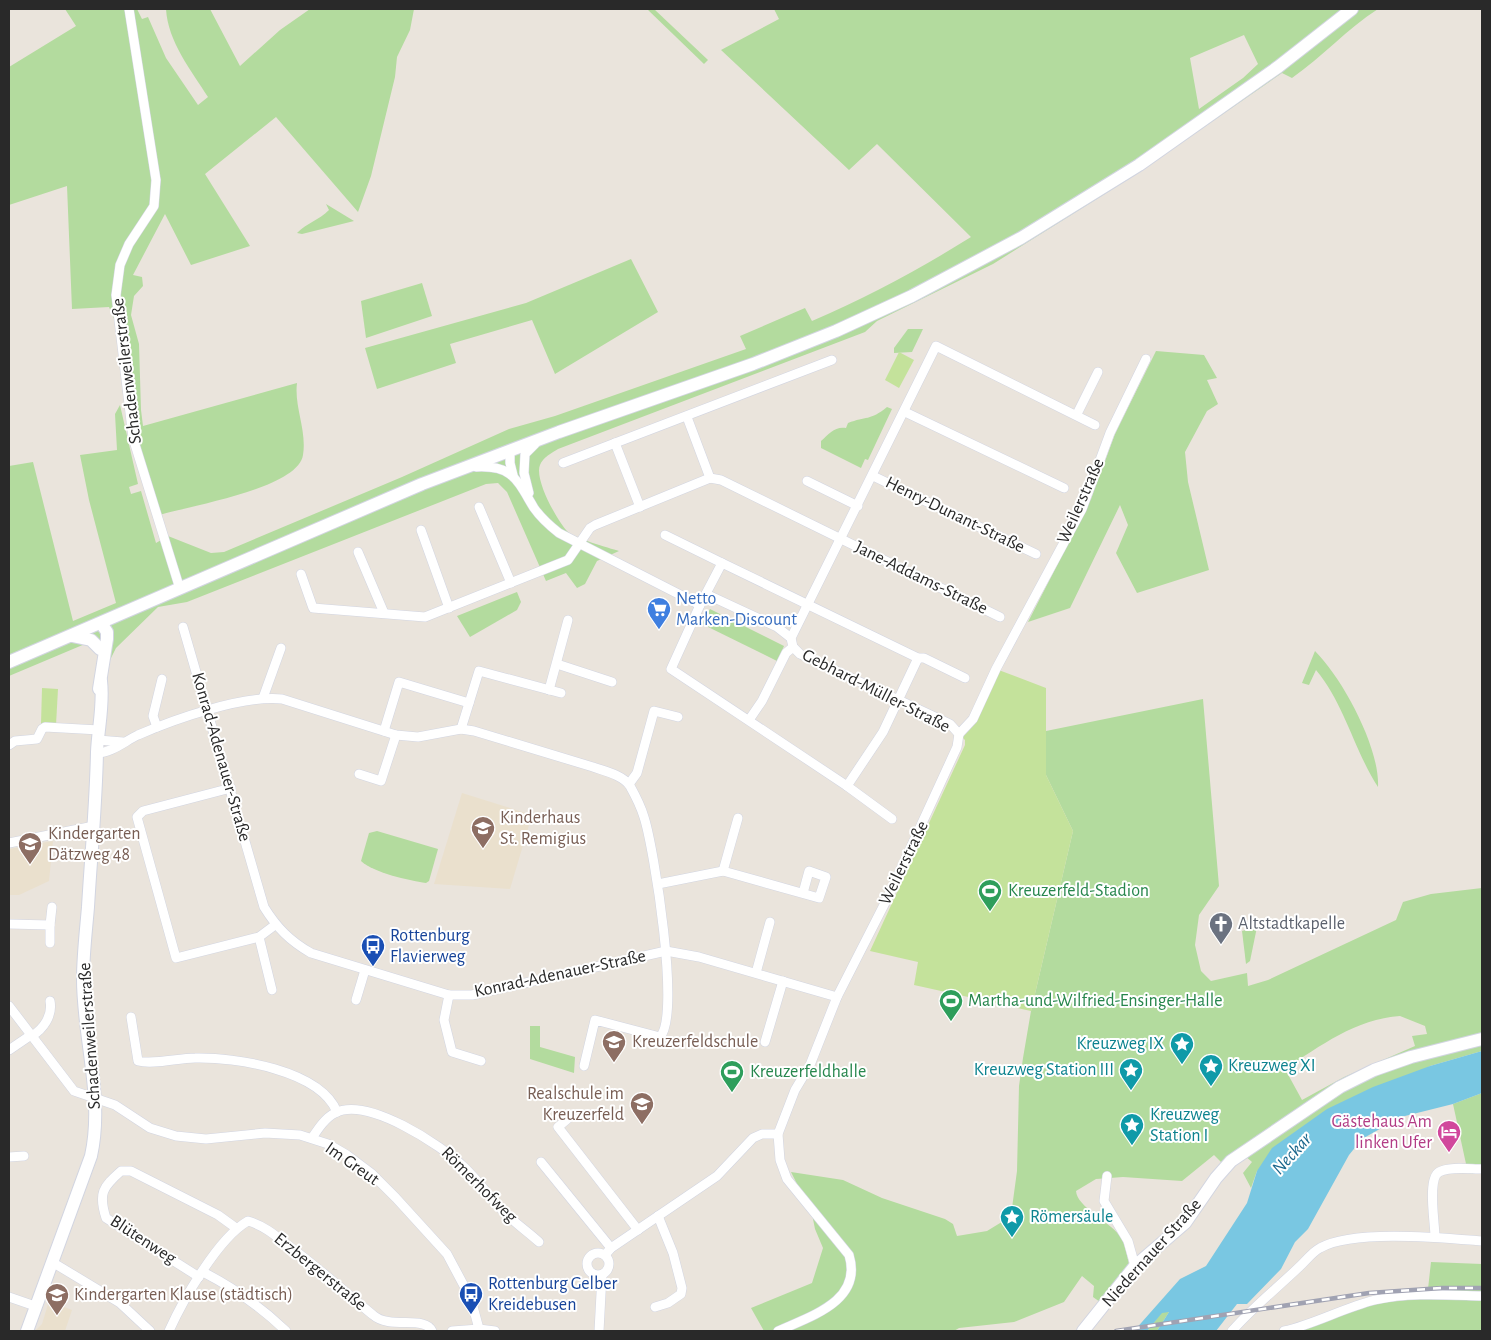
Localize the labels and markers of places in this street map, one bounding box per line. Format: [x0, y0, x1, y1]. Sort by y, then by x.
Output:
place label: Netto Marken-Discount [676, 590, 797, 629]
supermarket icon: Netto Marken-Discount [646, 596, 672, 630]
place label: Kinderhaus St. Remigius [500, 809, 586, 848]
school or university icon: Kinderhaus St. Remigius [470, 815, 496, 849]
place label: Kindergarten Dätzweg 48 [48, 825, 140, 864]
school or university icon: Kindergarten Dätzweg 48 [17, 831, 43, 865]
sports icon: Kreuzerfeld-Stadion [977, 878, 1003, 912]
place label: Kreuzerfeld-Stadion [1008, 882, 1149, 900]
church icon: Altstadtkapelle [1208, 911, 1234, 945]
place label: Altstadtkapelle [1238, 915, 1345, 933]
place label: Rottenburg Flavierweg [390, 927, 470, 966]
bus stop icon: Rottenburg Flavierweg [360, 933, 386, 967]
sports icon: Martha-und-Wilfried-Ensinger-Halle [938, 988, 964, 1022]
place label: Martha-und-Wilfried-Ensinger-Halle [968, 992, 1223, 1010]
school or university icon: Kreuzerfeldschule [601, 1029, 627, 1063]
place icon: Kreuzweg IX [1169, 1031, 1195, 1065]
place label: Kreuzerfeldschule [632, 1033, 758, 1051]
place label: Kreuzweg IX [1076, 1035, 1164, 1053]
place icon: Kreuzweg XI [1198, 1053, 1224, 1087]
place icon: Kreuzweg Station III [1118, 1057, 1144, 1091]
place label: Kreuzweg XI [1228, 1057, 1316, 1075]
sports icon: Kreuzerfeldhalle [719, 1059, 745, 1093]
place label: Kreuzweg Station III [974, 1061, 1114, 1079]
place label: Kreuzerfeldhalle [750, 1063, 866, 1081]
place label: Realschule im Kreuzerfeld [527, 1085, 624, 1124]
school or university icon: Realschule im Kreuzerfeld [629, 1091, 655, 1125]
place label: Kreuzweg Station I [1150, 1106, 1219, 1145]
place icon: Kreuzweg Station I [1119, 1112, 1145, 1146]
place label: Gästehaus Am linken Ufer [1332, 1113, 1432, 1152]
hotel icon: Gästehaus Am linken Ufer [1436, 1119, 1462, 1153]
place icon: Römersäule [999, 1204, 1025, 1238]
place label: Römersäule [1030, 1208, 1113, 1226]
place label: Rottenburg Gelber Kreidebusen [488, 1275, 618, 1314]
bus stop icon: Rottenburg Gelber Kreidebusen [458, 1281, 484, 1315]
school or university icon: Kindergarten Klause (städtisch) [44, 1282, 70, 1316]
place label: Kindergarten Klause (städtisch) [74, 1286, 293, 1304]

